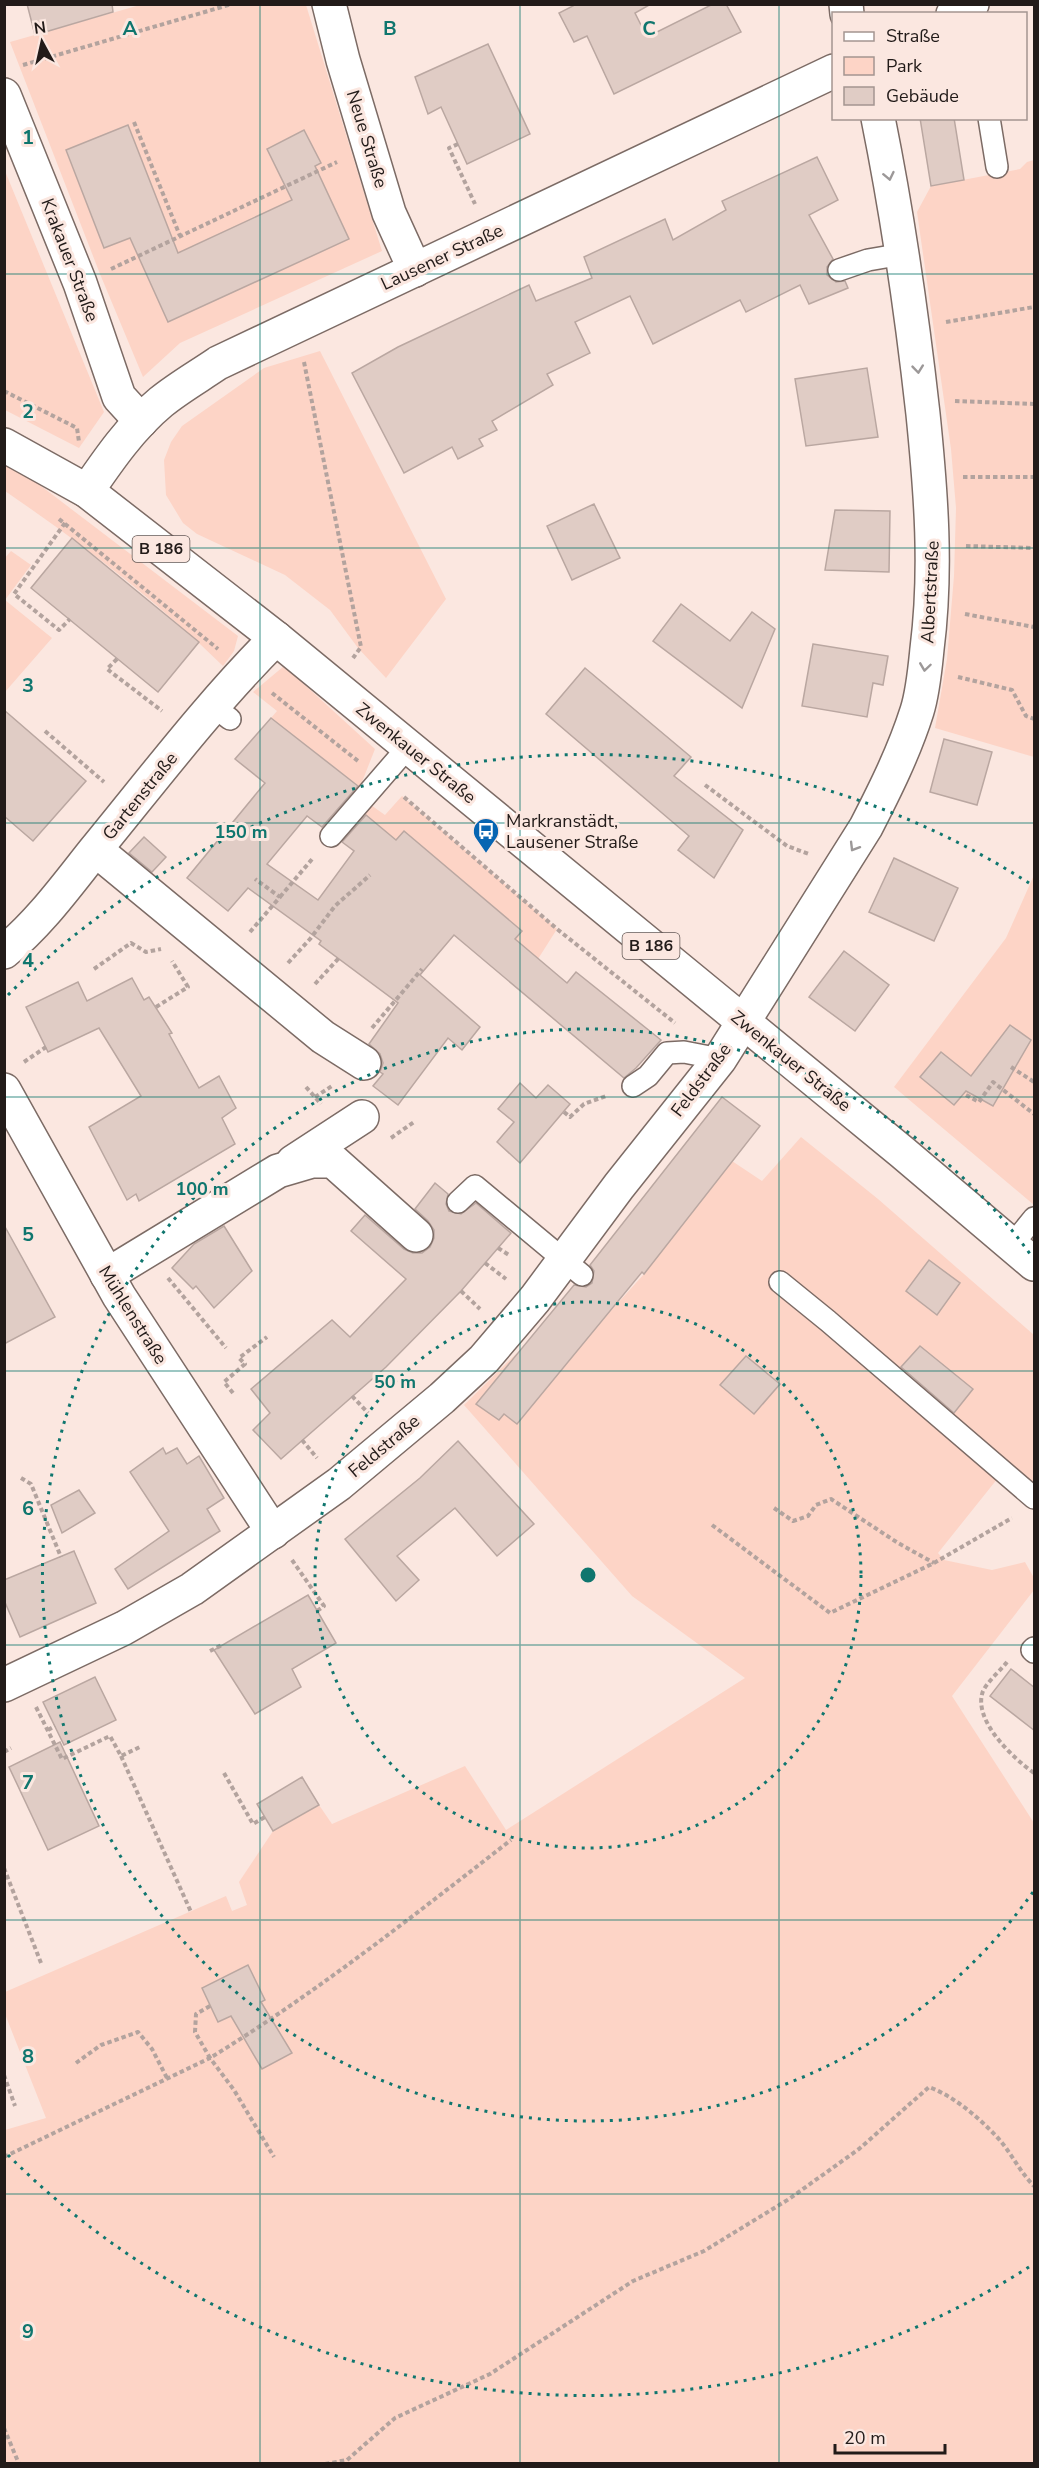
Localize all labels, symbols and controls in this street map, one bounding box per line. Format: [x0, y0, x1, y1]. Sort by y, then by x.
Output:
north arrow [12, 12, 72, 72]
legend [832, 12, 1027, 120]
text: A [123, 15, 138, 42]
text: B [383, 15, 397, 42]
text: C [642, 15, 656, 42]
text: N [33, 16, 48, 40]
text: Straße [886, 24, 940, 48]
text: Park [886, 54, 923, 78]
text: Gebäude [886, 84, 959, 108]
street label: Neue Straße [341, 87, 393, 191]
text: 1 [22, 124, 34, 151]
one-way arrow [882, 171, 895, 181]
street label: Krakauer Straße [35, 195, 105, 325]
street label: Lausener Straße [377, 218, 507, 296]
one-way arrow [911, 364, 924, 373]
text: 2 [22, 398, 34, 425]
road number: B 186 [132, 536, 190, 562]
street label: Albertstraße [915, 540, 945, 644]
one-way arrow [919, 663, 931, 672]
text: 3 [22, 672, 34, 699]
street label: Zwenkauer Straße [351, 697, 481, 809]
street label: Gartenstraße [97, 747, 183, 845]
place label: Markranstädt, Lausener Straße [506, 809, 638, 854]
bus stop icon: Markranstädt, Lausener Straße [471, 816, 501, 854]
text: 150 m [214, 820, 268, 844]
one-way arrow [849, 841, 861, 851]
road number: B 186 [622, 933, 680, 959]
text: 4 [22, 947, 34, 974]
street label: Zwenkauer Straße [726, 1005, 856, 1117]
street label: Feldstraße [665, 1038, 737, 1122]
text: 100 m [175, 1177, 229, 1201]
text: 5 [22, 1221, 34, 1248]
street label: Mühlenstraße [93, 1261, 173, 1369]
text: 50 m [374, 1370, 416, 1394]
street label: Feldstraße [343, 1409, 425, 1483]
text: 6 [22, 1495, 34, 1522]
centre of rings [578, 1565, 598, 1585]
text: 7 [22, 1769, 34, 1796]
text: 8 [22, 2043, 34, 2070]
text: 9 [22, 2318, 34, 2345]
scale bar [835, 2417, 944, 2455]
text: 20 m [844, 2426, 886, 2450]

